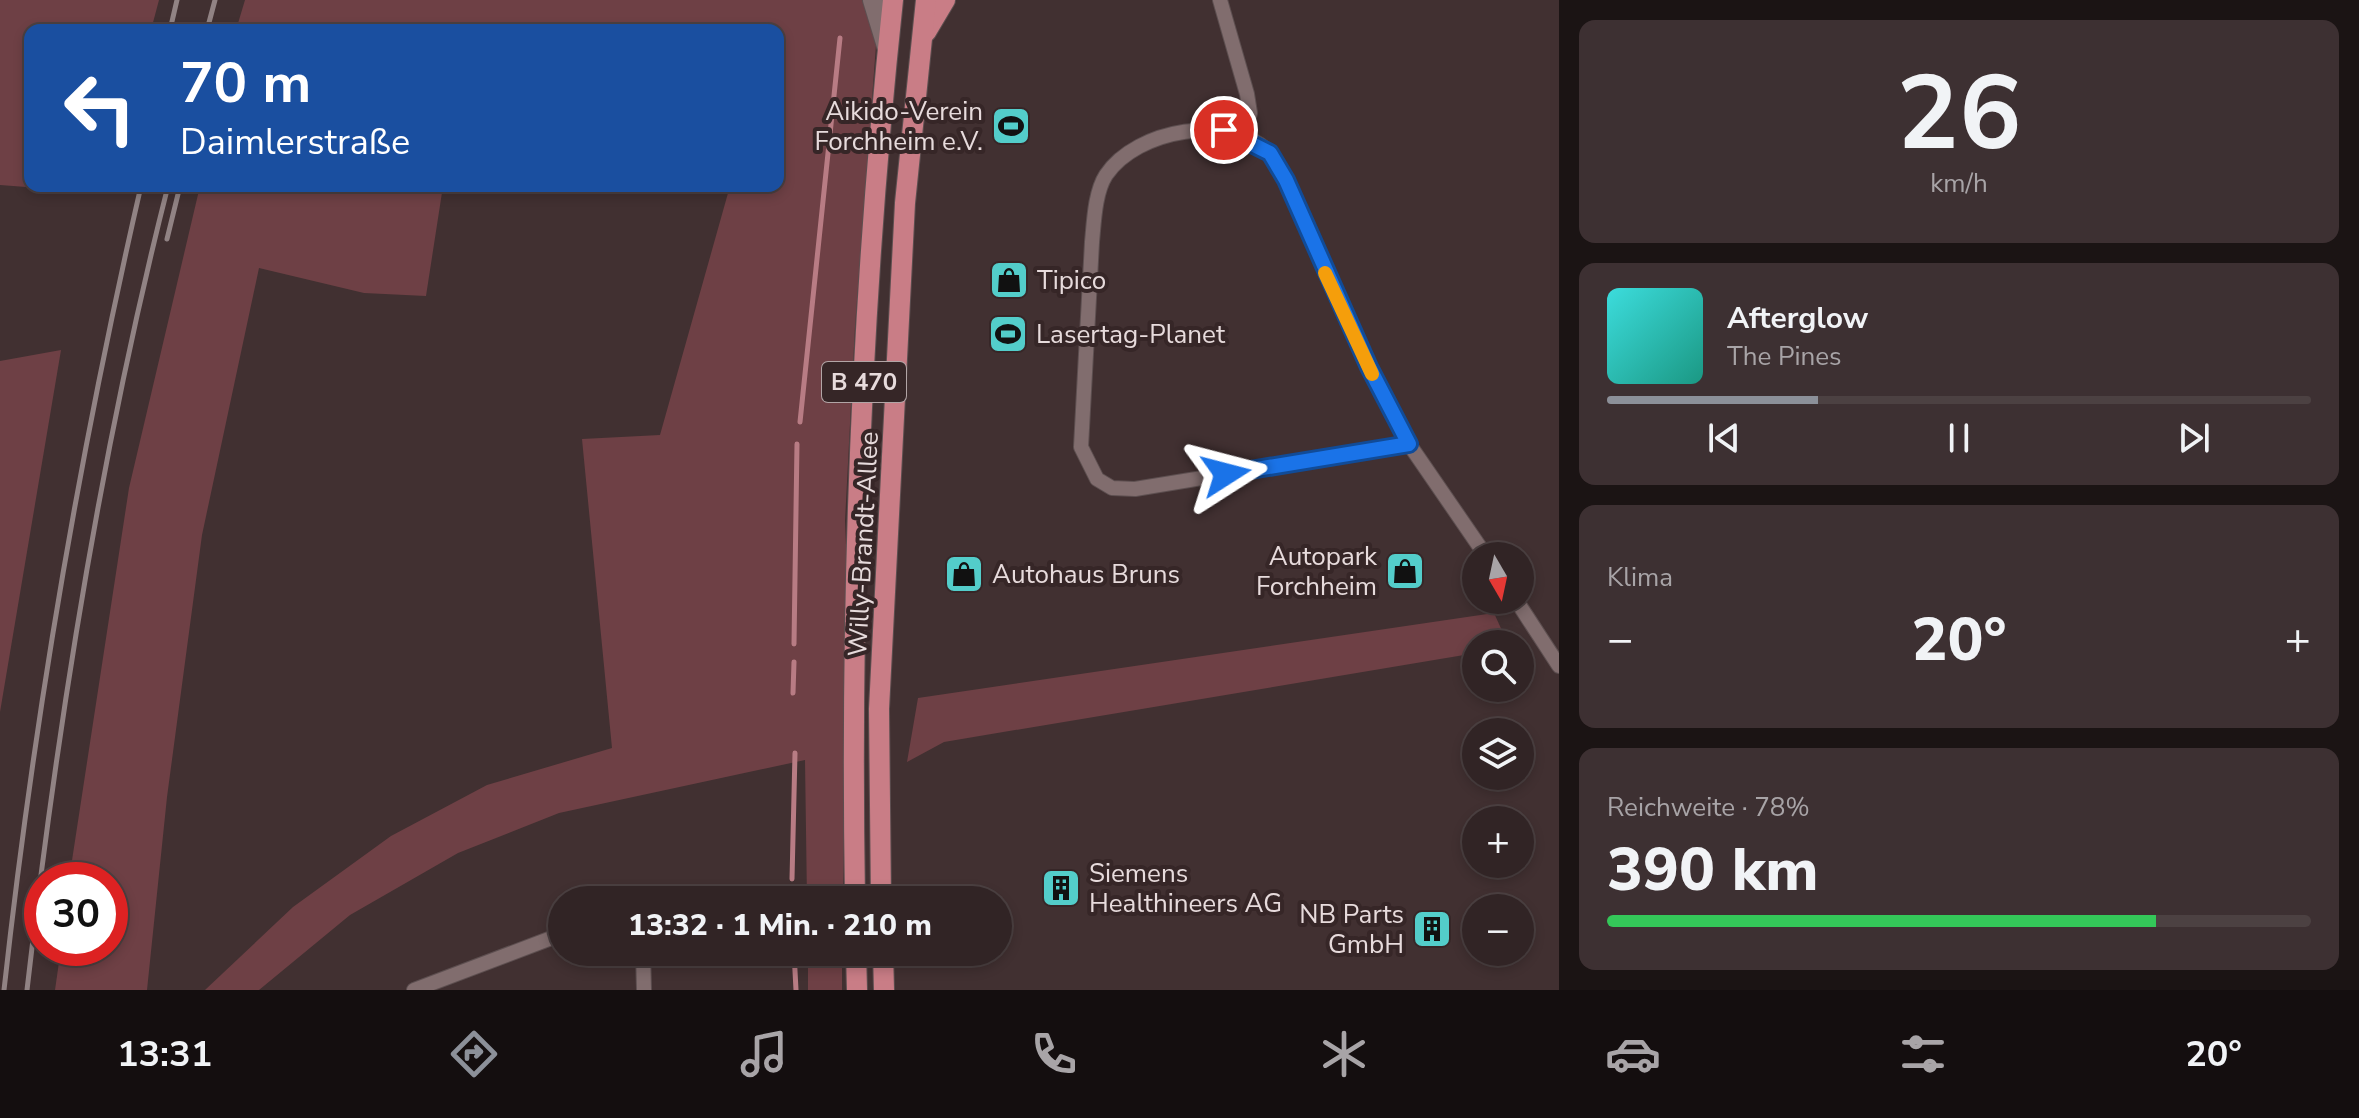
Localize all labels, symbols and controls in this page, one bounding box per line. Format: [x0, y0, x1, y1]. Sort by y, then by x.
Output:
text: 26 [1897, 43, 2021, 185]
text: 70 m [180, 45, 311, 122]
icon: left [48, 56, 152, 160]
place label: Aikido-Verein Forchheim e.V. [814, 94, 983, 159]
pin [1190, 96, 1258, 164]
sports icon: Aikido-Verein Forchheim e.V. [990, 105, 1032, 147]
icon: arrive [1202, 108, 1246, 152]
text: Daimlerstraße [180, 118, 410, 167]
text: km/h [1930, 166, 1988, 201]
shop icon: Tipico [988, 259, 1030, 301]
place label: Tipico [1037, 263, 1106, 298]
text: Afterglow [1727, 298, 1868, 339]
sports icon: Lasertag-Planet [987, 313, 1029, 355]
place label: Lasertag-Planet [1036, 317, 1226, 352]
text: The Pines [1727, 339, 1842, 374]
road number: B 470 [822, 362, 906, 402]
icon: previous [1702, 416, 1746, 460]
icon: pause [1937, 416, 1981, 460]
icon: next [2172, 416, 2216, 460]
street label: Willy-Brandt-Allee [840, 431, 887, 657]
position arrow [1184, 432, 1268, 516]
place label: Autopark Forchheim [1256, 539, 1378, 604]
north arrow [1462, 542, 1534, 614]
map controls [1462, 542, 1534, 966]
shop icon: Autopark Forchheim [1384, 550, 1426, 592]
shop icon: Autohaus Bruns [943, 553, 985, 595]
place label: Autohaus Bruns [992, 557, 1180, 592]
text: Klima [1607, 560, 1673, 595]
text: 20° [1911, 599, 2007, 681]
text: − [1607, 610, 1633, 670]
text: + [2285, 610, 2311, 670]
button: search [1462, 630, 1534, 702]
button: layers [1462, 718, 1534, 790]
text: Reichweite · 78% [1607, 790, 1810, 825]
button: + [1462, 806, 1534, 878]
text: 390 km [1607, 829, 1819, 911]
place label: Siemens Healthineers AG [1089, 856, 1282, 921]
speed limit sign: 30 [24, 862, 128, 966]
building icon: Siemens Healthineers AG [1040, 867, 1082, 909]
button: − [1462, 894, 1534, 966]
place label: NB Parts GmbH [1299, 897, 1404, 962]
text: 13:32 · 1 Min. · 210 m [628, 905, 932, 946]
building icon: NB Parts GmbH [1411, 908, 1453, 950]
icon: directions [446, 1026, 502, 1082]
icon: music [736, 1026, 792, 1082]
icon: phone [1026, 1026, 1082, 1082]
icon: climate [1316, 1026, 1372, 1082]
icon: car [1605, 1026, 1661, 1082]
icon: filters [1895, 1026, 1951, 1082]
text: 13:31 [117, 1030, 212, 1079]
text: 20° [2185, 1030, 2242, 1079]

